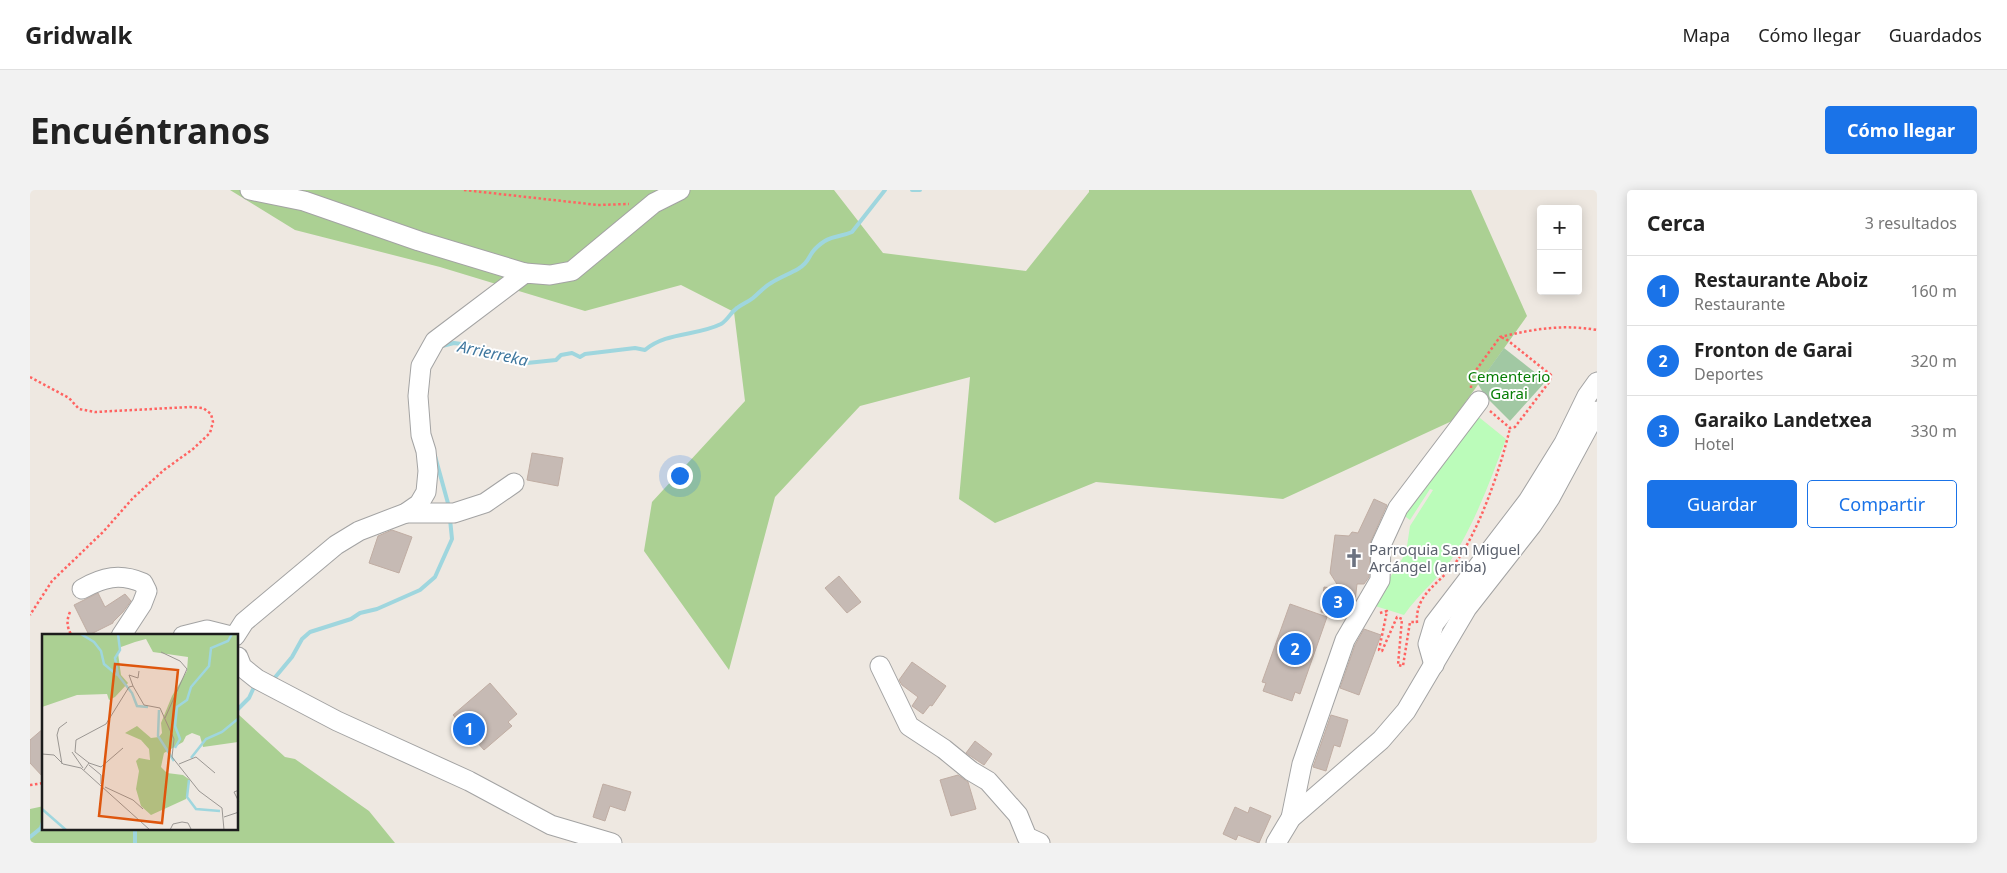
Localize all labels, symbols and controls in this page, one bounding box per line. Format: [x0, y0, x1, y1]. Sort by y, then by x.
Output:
text: Gridwalk [25, 18, 132, 51]
text: Mapa [1683, 23, 1730, 47]
text: Cómo llegar [1758, 23, 1861, 47]
text: Guardados [1889, 23, 1982, 47]
button: Cómo llegar [1825, 106, 1977, 154]
text: Encuéntranos [30, 107, 270, 154]
map controls [1537, 205, 1582, 295]
button: + [1537, 205, 1582, 250]
text: Cerca [1647, 209, 1705, 237]
text: 3 resultados [1865, 212, 1957, 234]
button: − [1537, 250, 1582, 295]
text: Restaurante Aboiz [1694, 267, 1868, 293]
text: 1 [1658, 280, 1668, 302]
text: 160 m [1910, 280, 1957, 302]
text: Restaurante [1694, 293, 1785, 315]
water label: Arrierreka [455, 335, 530, 371]
text: Fronton de Garai [1694, 337, 1853, 363]
text: 2 [1658, 350, 1668, 372]
text: 320 m [1910, 350, 1957, 372]
text: Deportes [1694, 363, 1763, 385]
park label: Cementerio Garai [1468, 366, 1550, 403]
text: Garaiko Landetxea [1694, 407, 1872, 433]
text: 3 [1658, 420, 1668, 442]
text: 330 m [1910, 420, 1957, 442]
text: Hotel [1694, 433, 1734, 455]
your location [667, 463, 693, 489]
button: Guardar [1647, 480, 1797, 528]
button: Compartir [1807, 480, 1957, 528]
place label: Parroquia San Miguel Arcángel (arriba) [1369, 539, 1520, 576]
church icon: Parroquia San Miguel Arcángel (arriba) [1343, 547, 1365, 569]
pin: 3 [1322, 583, 1354, 621]
pin: 2 [1279, 630, 1311, 668]
inset map [42, 634, 239, 830]
pin: 1 [453, 710, 485, 748]

